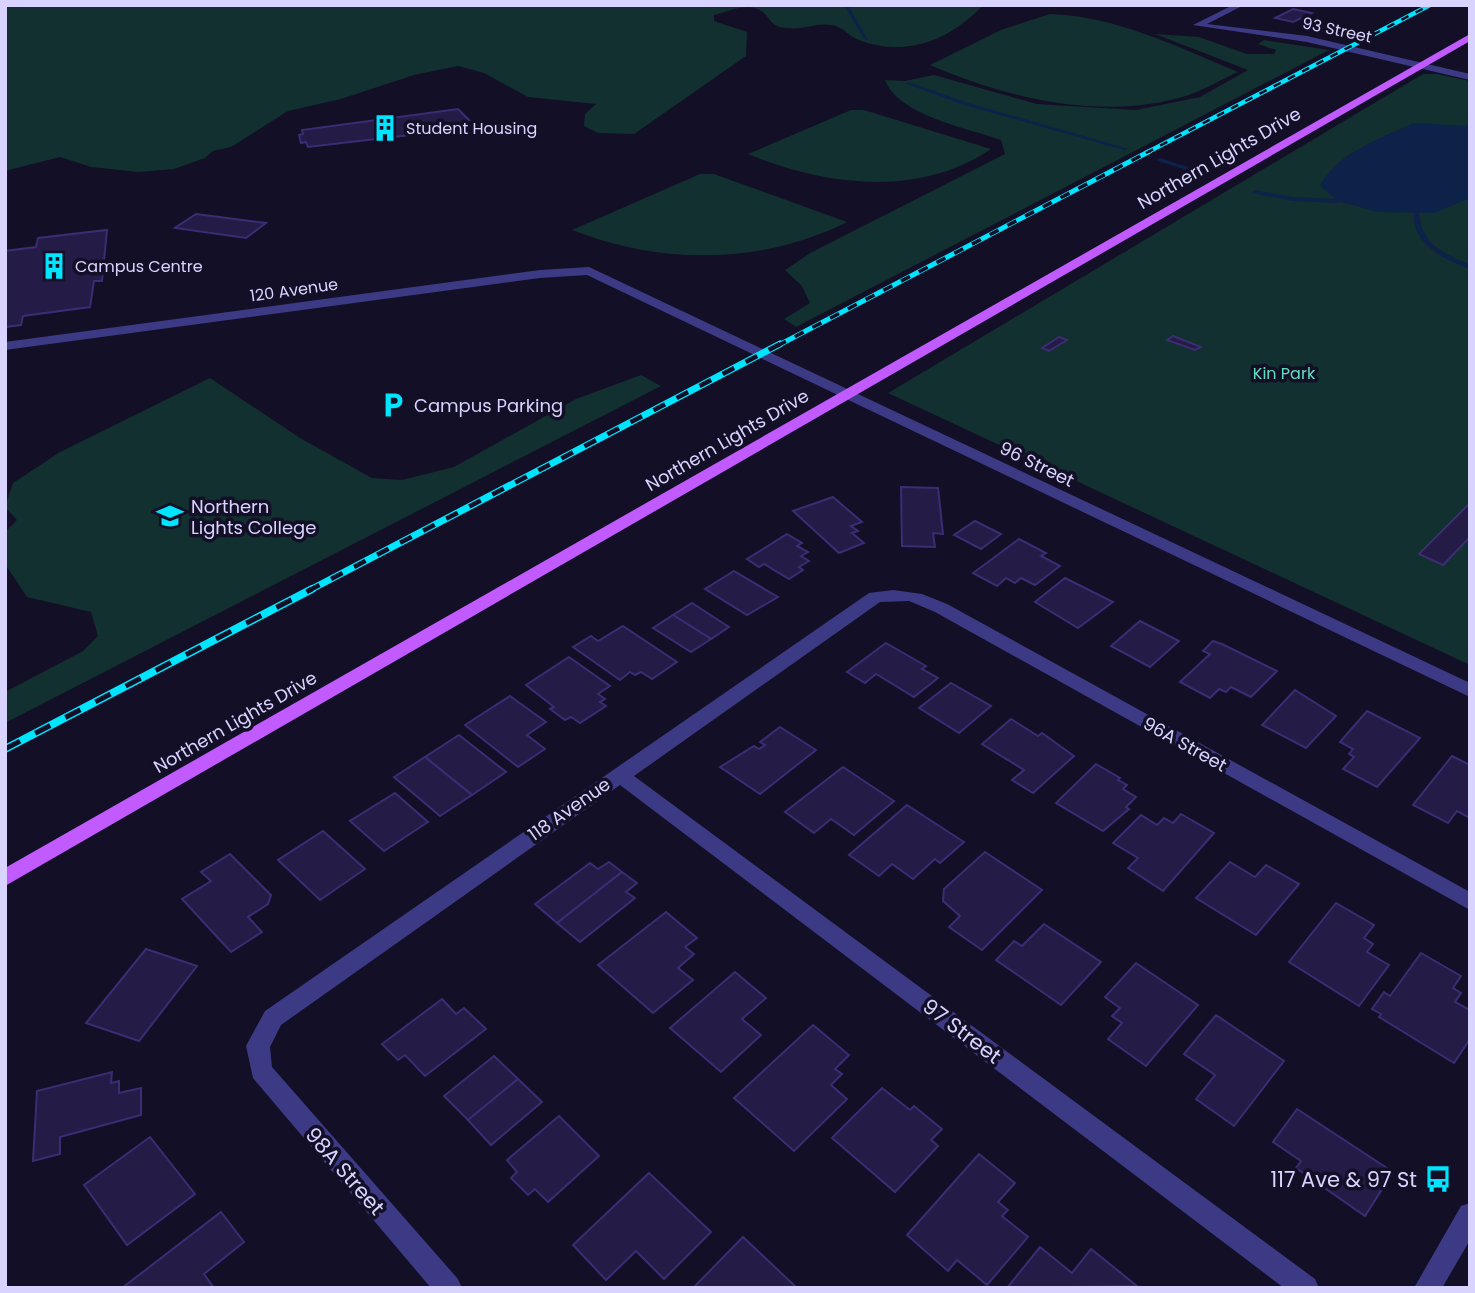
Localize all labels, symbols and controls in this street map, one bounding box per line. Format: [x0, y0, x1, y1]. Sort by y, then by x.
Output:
street label: 93 Street [1300, 11, 1374, 49]
street label: Northern Lights Drive [1133, 101, 1305, 215]
building icon: Student Housing [370, 113, 400, 143]
place label: Student Housing [406, 117, 537, 140]
building icon: Campus Centre [39, 251, 69, 281]
place label: Campus Centre [75, 255, 203, 278]
street label: 120 Avenue [248, 272, 340, 308]
park label: Kin Park [1253, 362, 1316, 385]
street label: Northern Lights Drive [641, 383, 813, 497]
parking icon: Campus Parking [378, 390, 408, 420]
place label: Campus Parking [414, 393, 563, 418]
street label: 96 Street [995, 435, 1079, 493]
place label: Northern Lights College [191, 494, 316, 540]
school or university icon: Northern Lights College [155, 501, 185, 531]
street label: Northern Lights Drive [149, 665, 321, 779]
street label: 96A Street [1139, 711, 1231, 777]
street label: 118 Avenue [523, 771, 615, 847]
street label: 97 Street [917, 992, 1007, 1070]
street label: 98A Street [299, 1121, 391, 1221]
bus stop icon: 117 Ave & 97 St [1423, 1164, 1453, 1194]
place label: 117 Ave & 97 St [1271, 1165, 1417, 1194]

